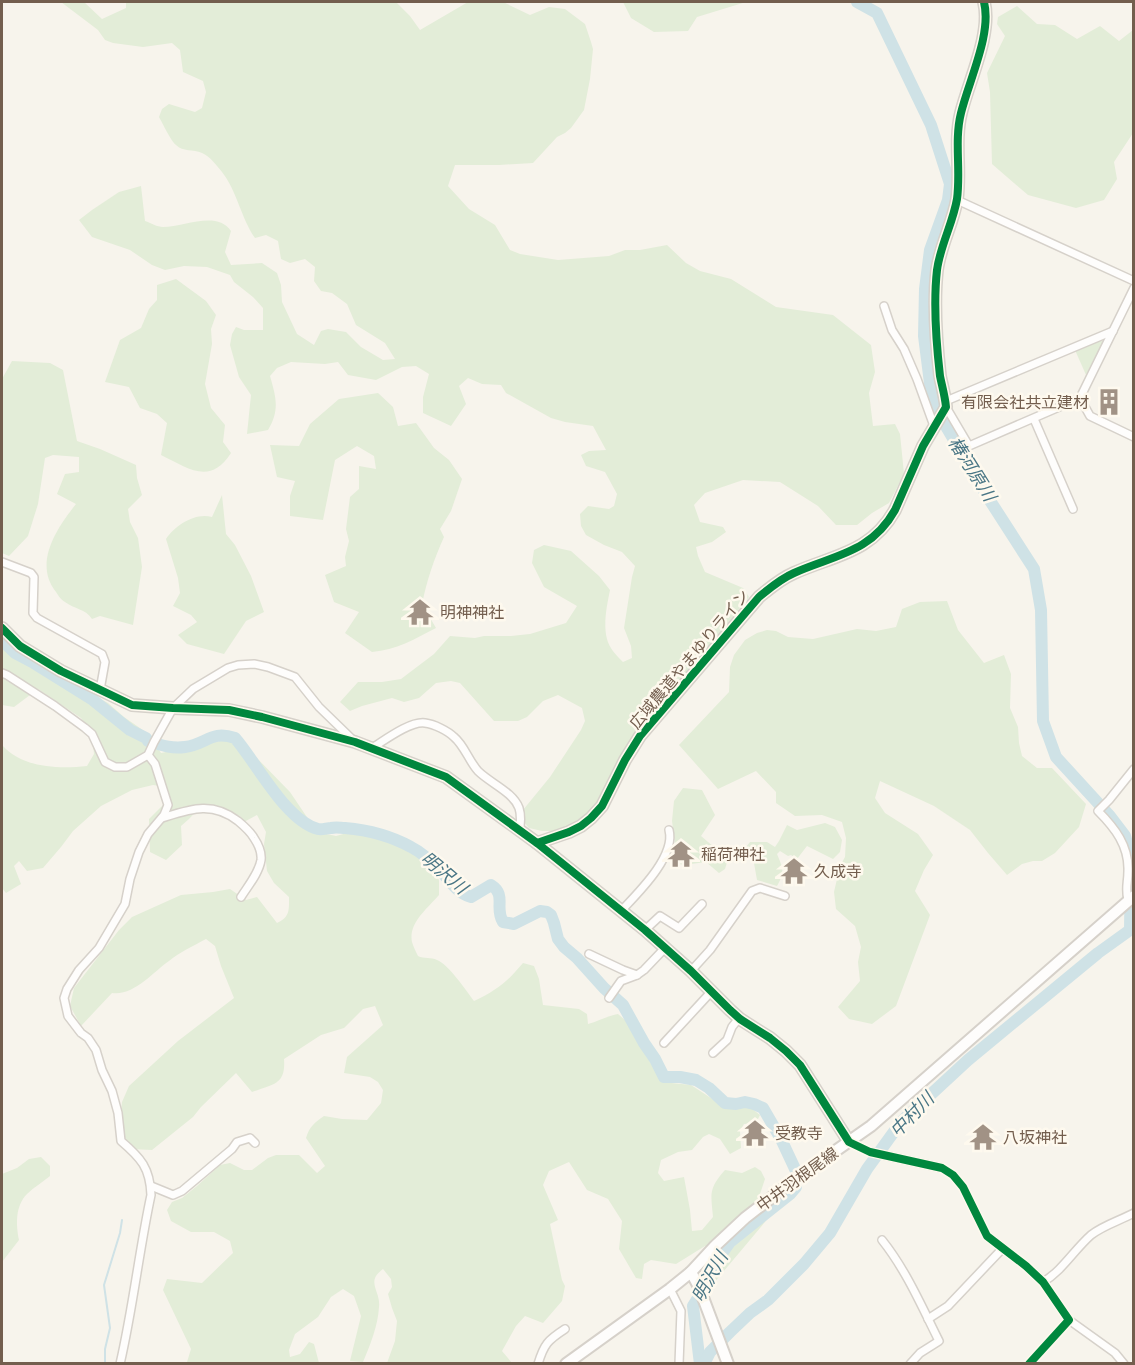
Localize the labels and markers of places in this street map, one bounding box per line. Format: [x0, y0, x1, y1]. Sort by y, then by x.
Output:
building icon: 有限会社共立建材 [1094, 387, 1124, 417]
place label: 有限会社共立建材 [961, 392, 1089, 412]
temple icon: 明神神社 [405, 597, 435, 627]
place label: 明神神社 [440, 602, 504, 622]
temple icon: 稲荷神社 [666, 839, 696, 869]
place label: 稲荷神社 [701, 844, 765, 864]
temple icon: 久成寺 [779, 856, 809, 886]
place label: 久成寺 [814, 861, 862, 881]
temple icon: 受教寺 [740, 1118, 770, 1148]
temple icon: 八坂神社 [968, 1122, 998, 1152]
place label: 受教寺 [775, 1123, 823, 1143]
place label: 八坂神社 [1003, 1127, 1067, 1147]

